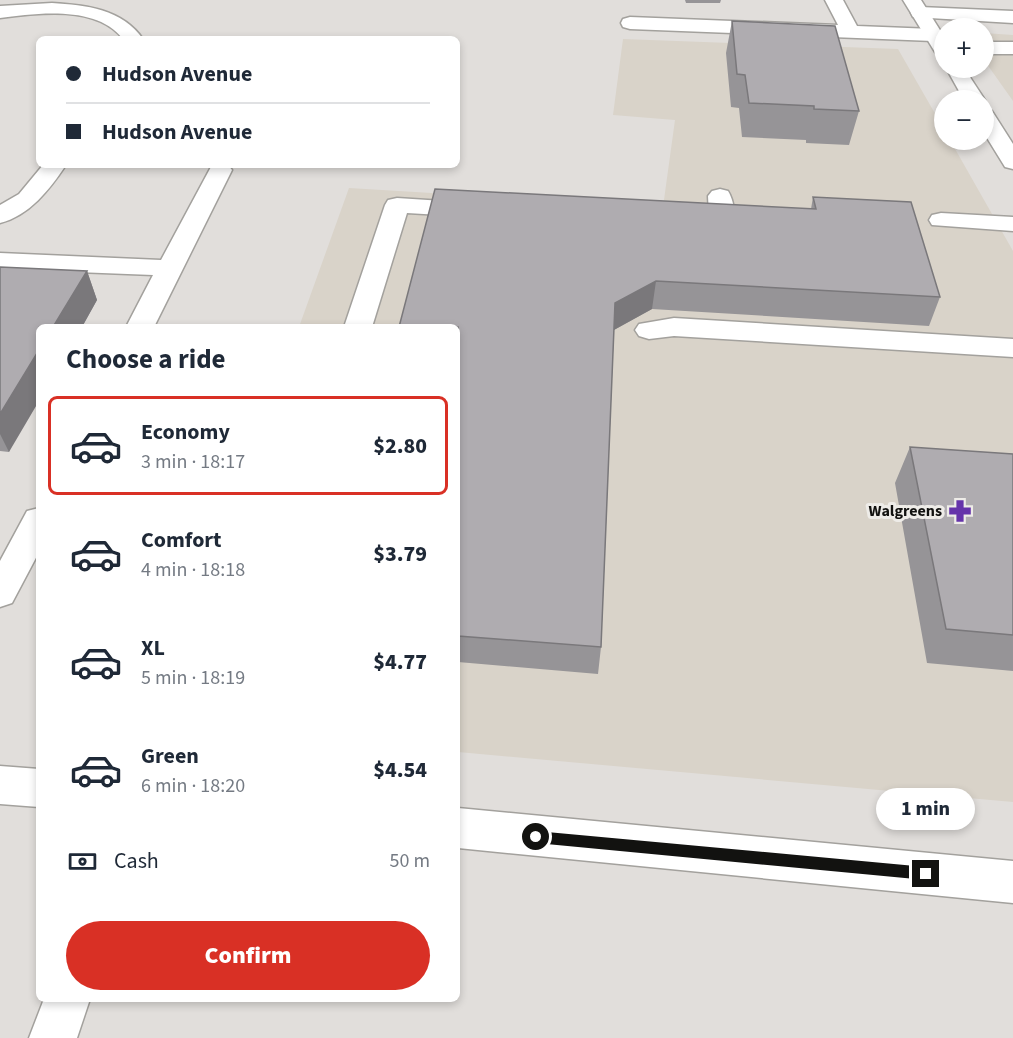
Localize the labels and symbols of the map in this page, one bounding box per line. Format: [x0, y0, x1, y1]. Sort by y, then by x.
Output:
pharmacy icon: Walgreens [947, 498, 973, 524]
place label: Walgreens [869, 500, 942, 522]
callout: 1 min [876, 787, 976, 829]
route start [522, 823, 549, 850]
route end [912, 860, 939, 887]

